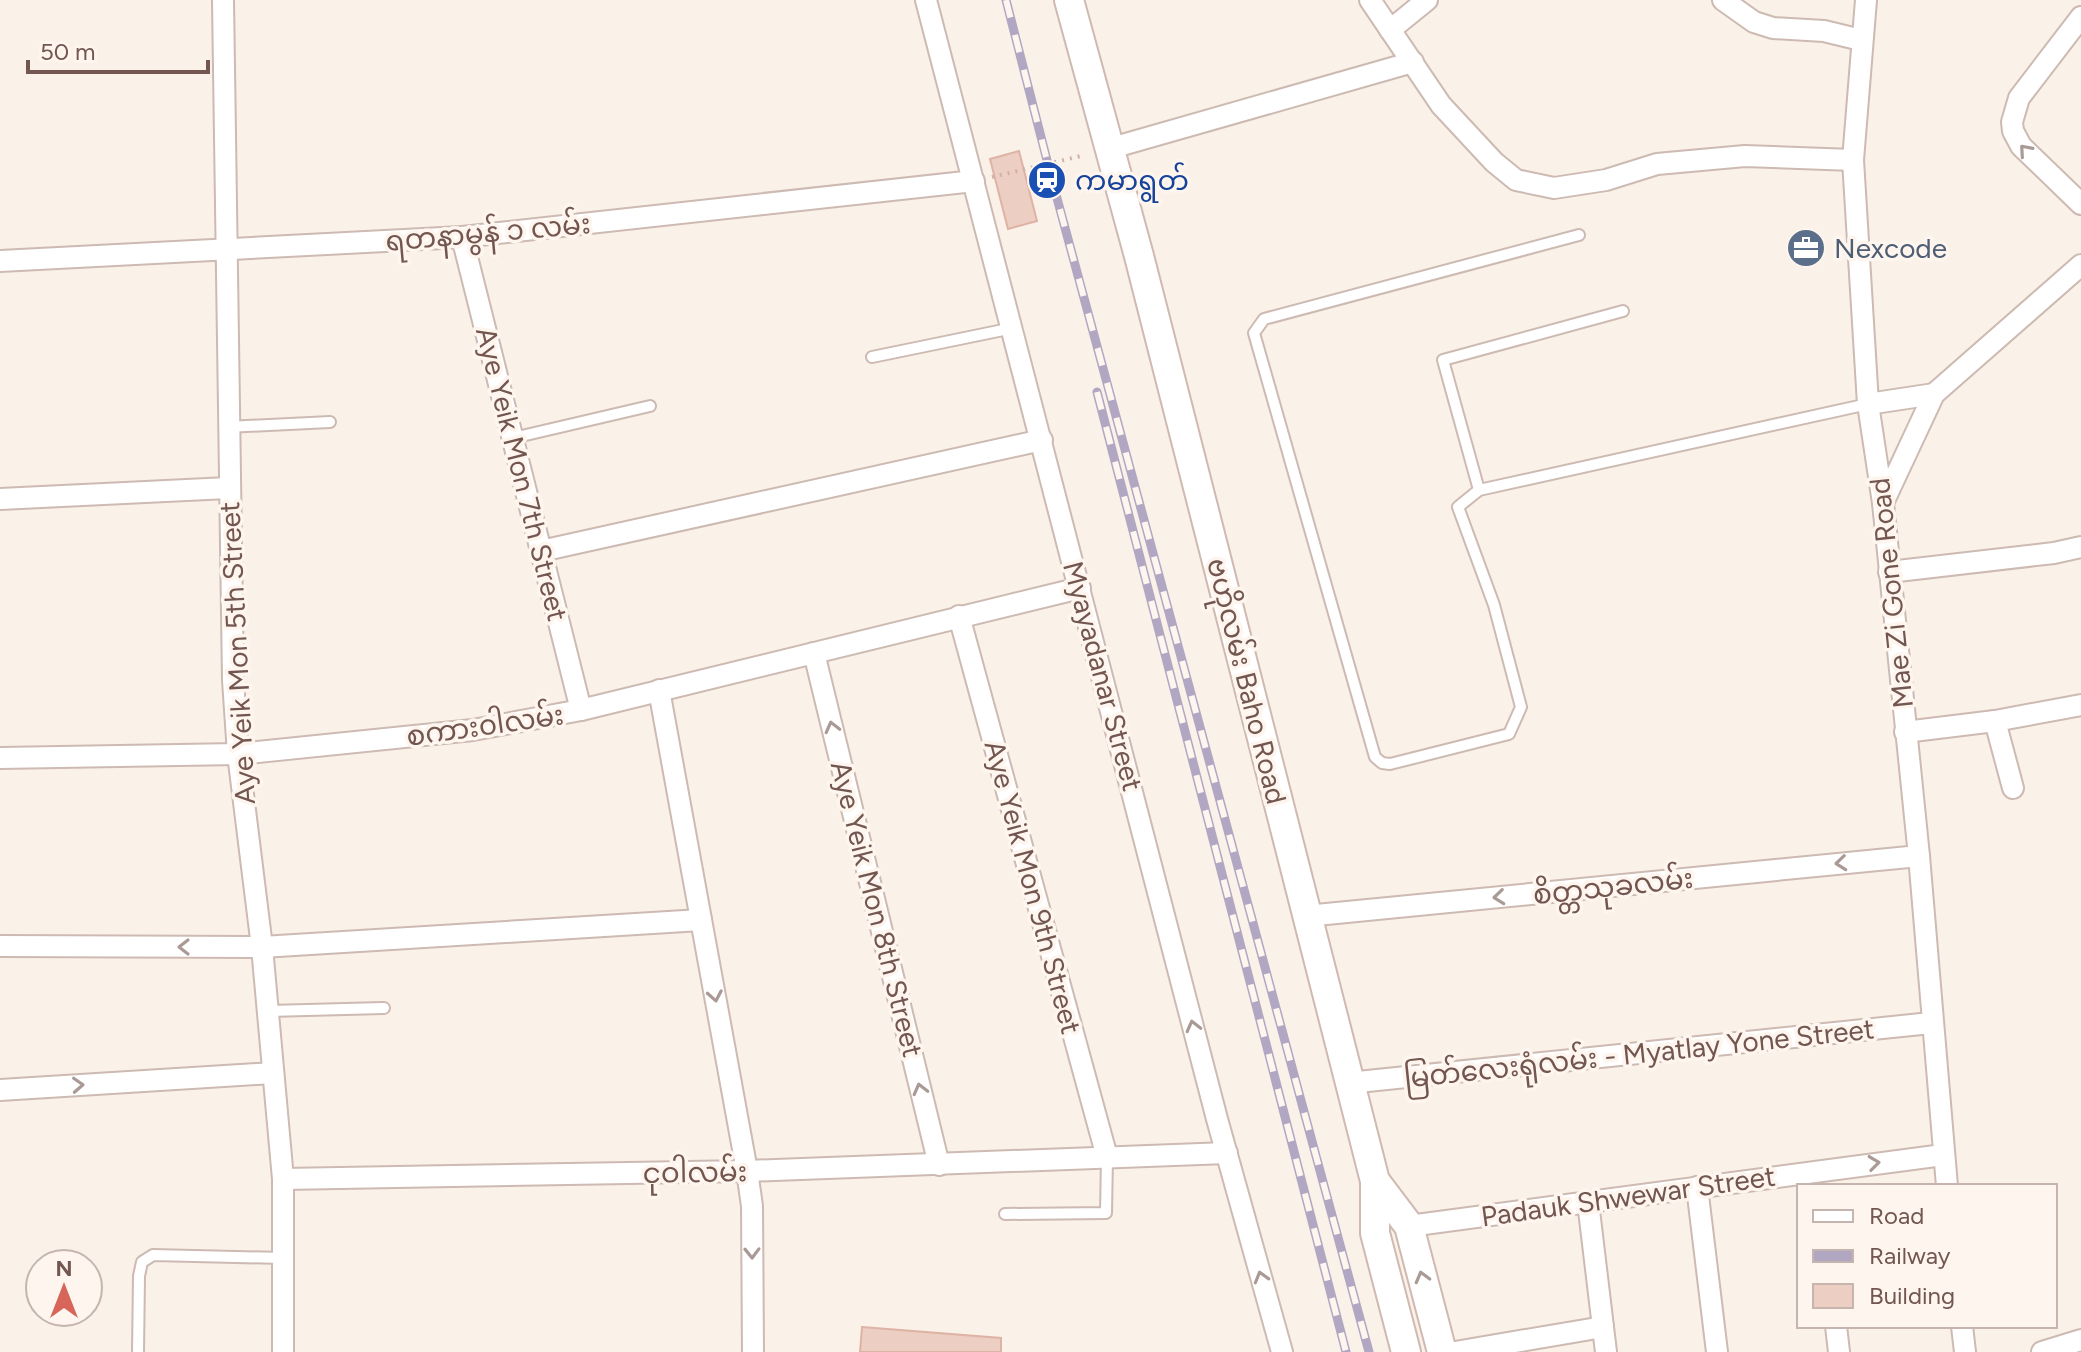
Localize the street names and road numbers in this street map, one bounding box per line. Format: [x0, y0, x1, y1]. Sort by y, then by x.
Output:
street label: ရတနာမွန် ၁ လမ်း [384, 205, 593, 264]
street label: Aye Yeik Mon 7th Street [469, 323, 575, 625]
street label: Mae Zi Gone Road [1862, 476, 1920, 710]
street label: Aye Yeik Mon 5th Street [212, 501, 262, 805]
street label: ဗဟိုလမ်း Baho Road [1194, 554, 1295, 809]
street label: Myayadanar Street [1056, 558, 1150, 794]
street label: စကား၀ါလမ်း [404, 696, 566, 753]
street label: Aye Yeik Mon 9th Street [977, 736, 1089, 1038]
street label: Aye Yeik Mon 8th Street [824, 757, 930, 1061]
street label: စိတ္တသုခလမ်း [1531, 860, 1695, 917]
street label: မြတ်လေးရုံလမ်း - Myatlay Yone Street [1402, 1010, 1876, 1101]
street label: ငုဝါလမ်း [642, 1153, 748, 1196]
street label: Padauk Shwewar Street [1479, 1159, 1777, 1233]

